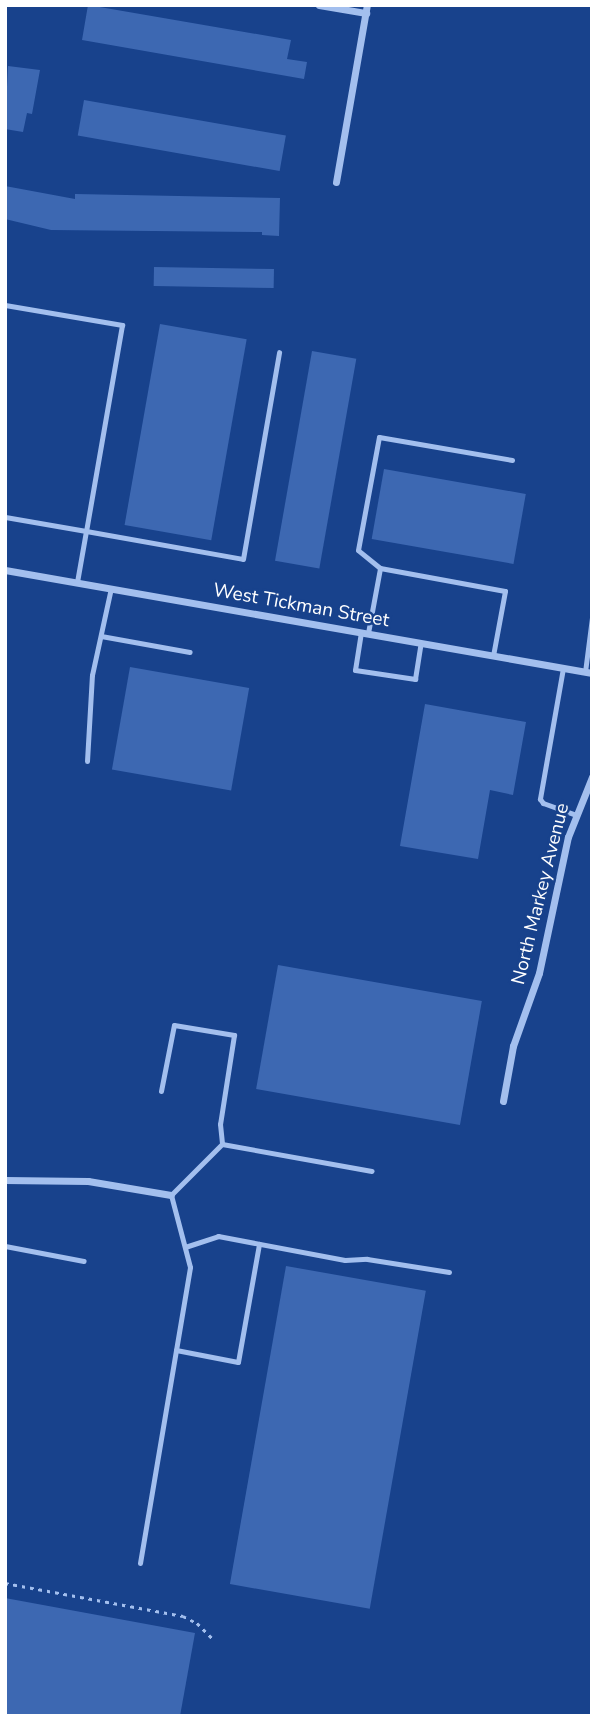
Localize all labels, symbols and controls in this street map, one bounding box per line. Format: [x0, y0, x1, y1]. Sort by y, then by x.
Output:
street label: West Tickman Street [211, 579, 391, 633]
street label: North Markey Avenue [507, 801, 575, 987]

